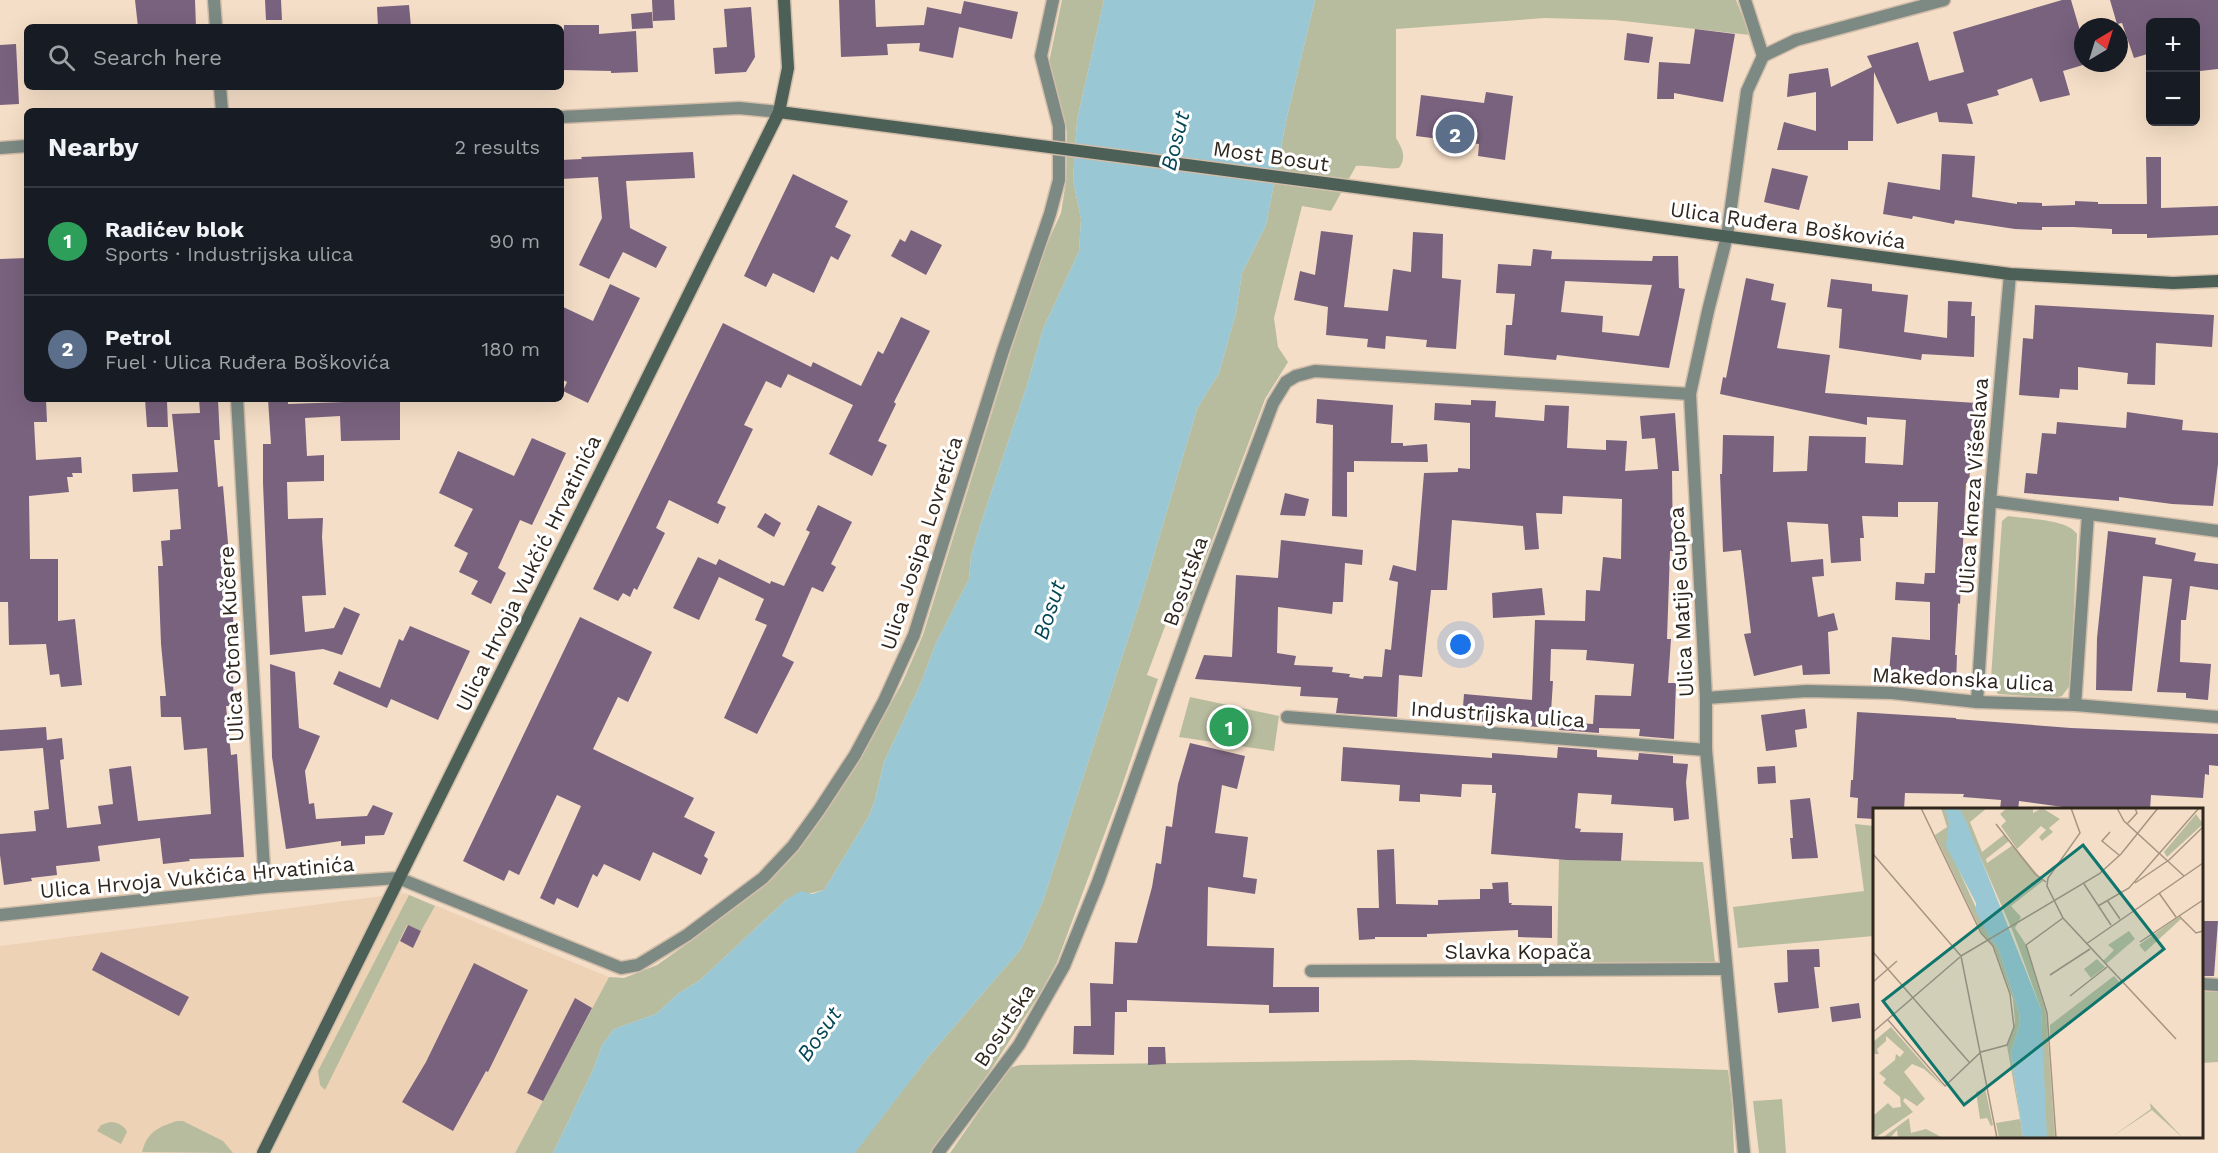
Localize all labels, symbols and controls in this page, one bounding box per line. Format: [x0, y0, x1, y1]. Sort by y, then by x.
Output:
north arrow [2074, 18, 2128, 72]
map controls [2146, 18, 2200, 126]
button: + [2146, 18, 2200, 72]
search box [24, 24, 564, 90]
icon: search [45, 41, 78, 74]
text: Search here [93, 45, 222, 70]
button: − [2146, 72, 2200, 126]
water label: Bosut [1156, 108, 1195, 173]
pin: 2 [1436, 112, 1474, 156]
text: Nearby [48, 132, 139, 162]
text: 2 results [455, 135, 540, 159]
street label: Most Bosut [1212, 136, 1331, 177]
street label: Ulica Ruđera Boškovića [1669, 196, 1907, 254]
text: Radićev blok [105, 217, 244, 242]
text: 1 [63, 229, 72, 253]
text: 90 m [489, 229, 540, 253]
text: Sports · Industrijska ulica [105, 242, 353, 266]
text: Petrol [105, 325, 171, 350]
text: 2 [62, 337, 73, 361]
text: 180 m [482, 337, 540, 361]
text: Fuel · Ulica Ruđera Boškovića [105, 350, 390, 374]
street label: Ulica kneza Višeslava [1953, 377, 1993, 595]
street label: Ulica Hrvoja Vukčić Hrvatinića [450, 431, 606, 715]
street label: Ulica Josipa Lovretića [875, 433, 967, 653]
street label: Ulica Matije Gupca [1664, 506, 1698, 698]
street label: Bosutska [1157, 533, 1213, 629]
street label: Ulica Otona Kučere [213, 545, 249, 743]
water label: Bosut [1028, 576, 1071, 643]
your location [1446, 630, 1475, 659]
street label: Makedonska ulica [1871, 662, 2055, 696]
street label: Industrijska ulica [1410, 695, 1586, 733]
pin: 1 [1210, 704, 1248, 750]
inset map [1873, 808, 2203, 1138]
street label: Ulica Hrvoja Vukčića Hrvatinića [39, 851, 355, 903]
street label: Slavka Kopača [1445, 939, 1592, 964]
street label: Bosutska [968, 979, 1040, 1071]
water label: Bosut [791, 1001, 847, 1066]

